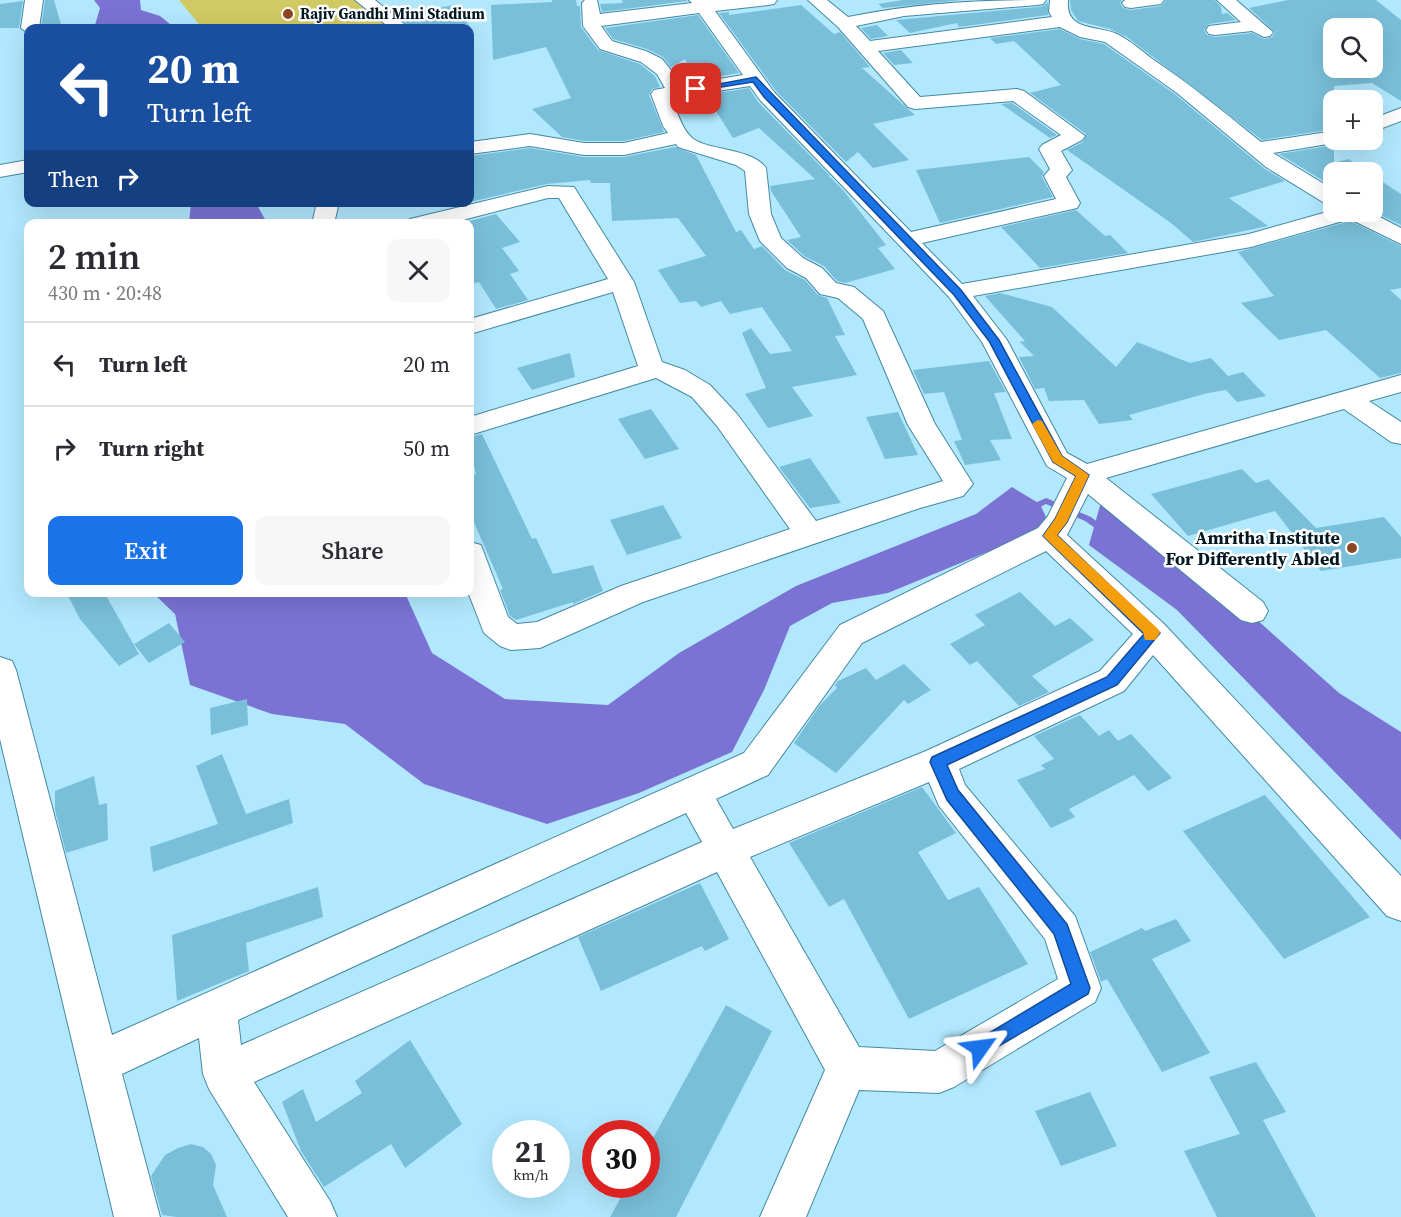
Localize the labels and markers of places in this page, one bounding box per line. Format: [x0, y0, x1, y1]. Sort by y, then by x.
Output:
place label: Rajiv Gandhi Mini Stadium [300, 3, 485, 24]
marker: Rajiv Gandhi Mini Stadium [281, 7, 295, 21]
pin [670, 63, 721, 114]
place label: Amritha Institute For Differently Abled [1165, 525, 1340, 571]
marker: Amritha Institute For Differently Abled [1345, 541, 1359, 555]

